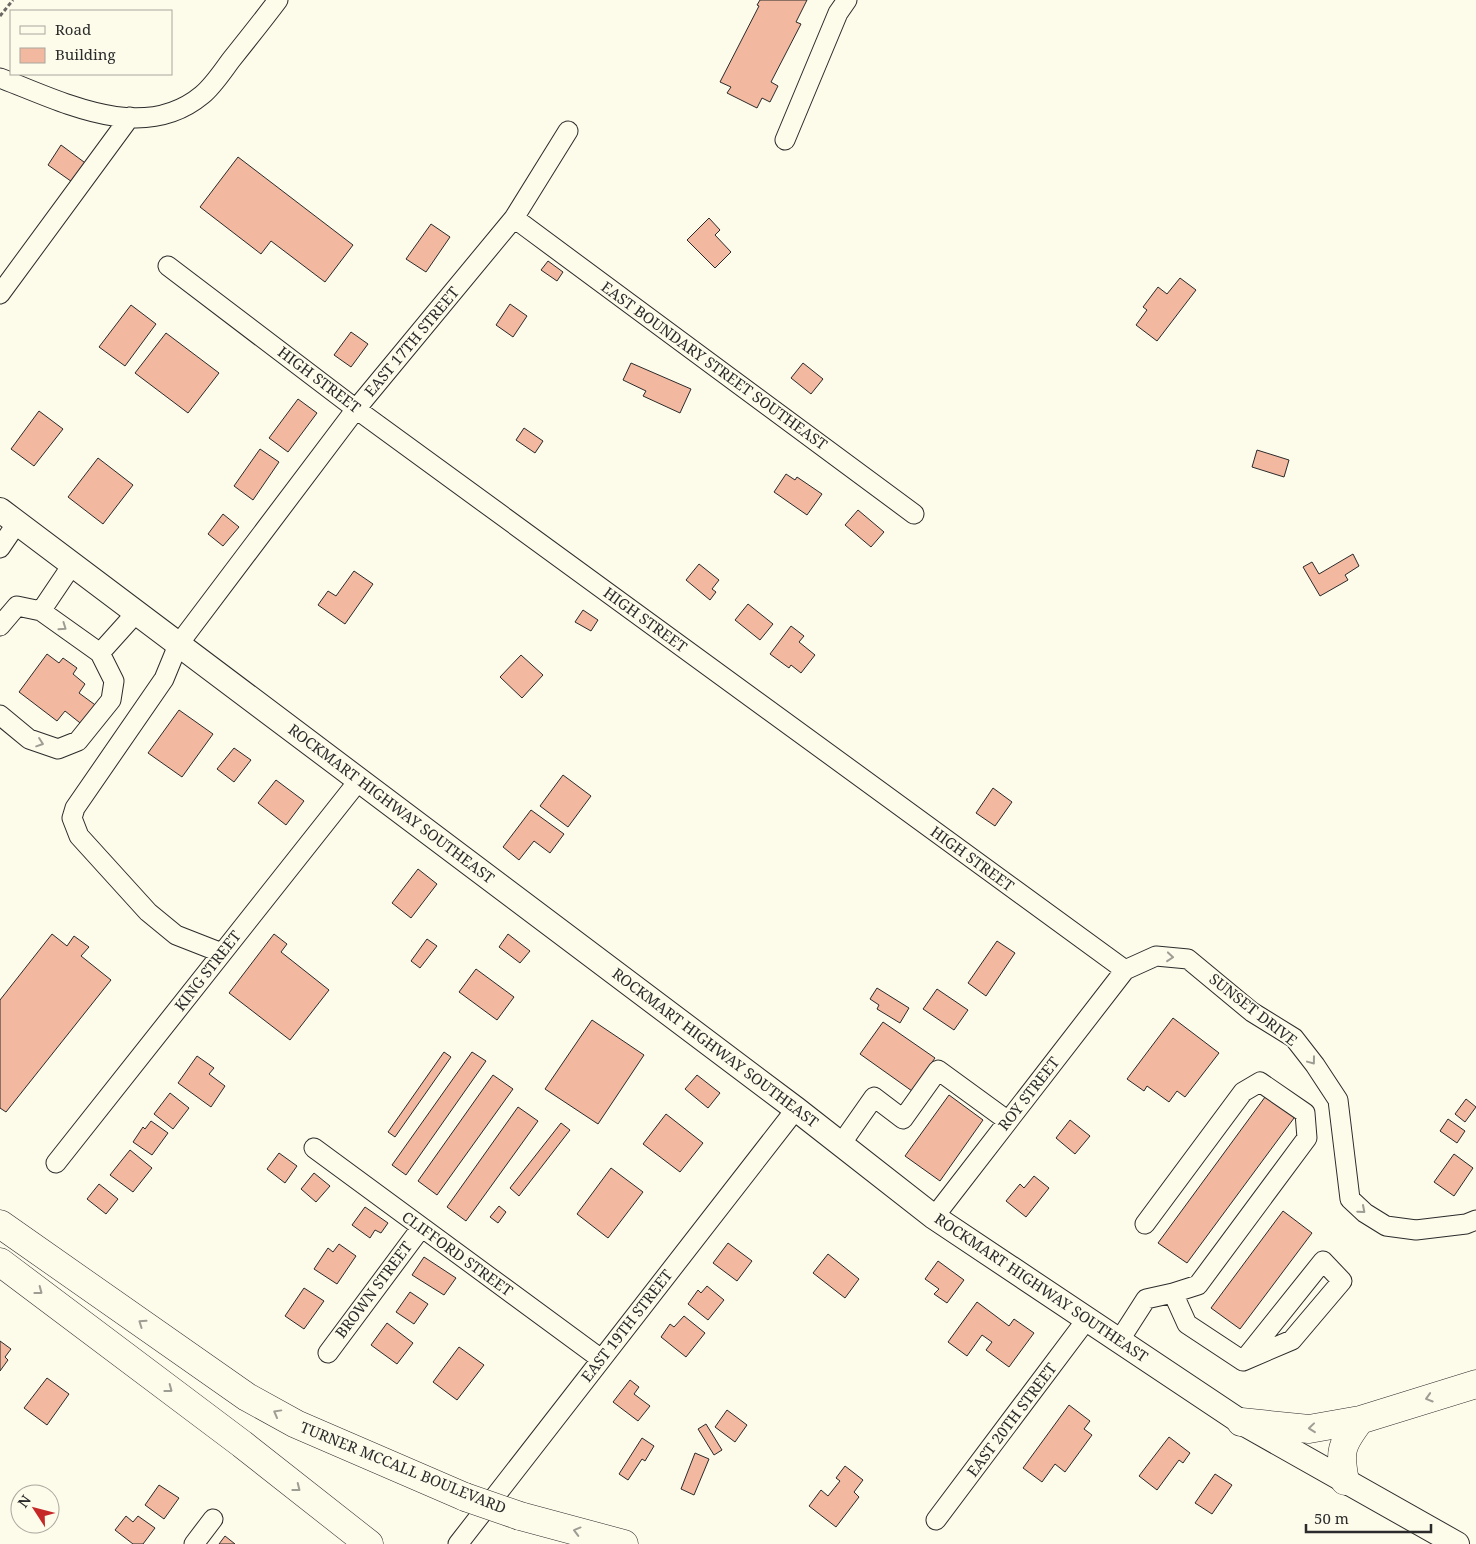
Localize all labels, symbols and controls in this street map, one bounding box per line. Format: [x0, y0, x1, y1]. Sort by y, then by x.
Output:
legend [10, 10, 172, 75]
text: Road [55, 19, 91, 39]
text: Building [55, 44, 116, 64]
street label: EAST BOUNDARY STREET SOUTHEAST [598, 276, 832, 454]
street label: EAST 17TH STREET [359, 282, 463, 400]
street label: HIGH STREET [274, 342, 365, 417]
street label: HIGH STREET [600, 582, 691, 656]
one-way arrow [58, 621, 67, 630]
street label: ROCKMART HIGHWAY SOUTHEAST [284, 719, 499, 887]
one-way arrow [35, 737, 43, 747]
street label: HIGH STREET [927, 821, 1018, 895]
street label: KING STREET [170, 926, 245, 1015]
one-way arrow [1167, 951, 1175, 962]
street label: ROCKMART HIGHWAY SOUTHEAST [608, 963, 823, 1131]
street label: SUNSET DRIVE [1205, 968, 1302, 1050]
street label: ROY STREET [993, 1052, 1063, 1134]
one-way arrow [1306, 1055, 1315, 1065]
one-way arrow [1357, 1204, 1366, 1213]
street label: CLIFFORD STREET [398, 1206, 517, 1300]
street label: ROCKMART HIGHWAY SOUTHEAST [931, 1208, 1152, 1366]
street label: BROWN STREET [330, 1237, 416, 1342]
street label: EAST 19TH STREET [576, 1265, 676, 1386]
one-way arrow [33, 1285, 43, 1294]
one-way arrow [138, 1320, 148, 1329]
street label: EAST 20TH STREET [962, 1359, 1061, 1480]
one-way arrow [163, 1383, 173, 1392]
one-way arrow [1426, 1393, 1434, 1403]
one-way arrow [273, 1409, 282, 1419]
street label: TURNER MCCALL BOULEVARD [297, 1417, 509, 1518]
one-way arrow [1308, 1422, 1316, 1433]
one-way arrow [292, 1482, 301, 1491]
north arrow [10, 1484, 60, 1534]
text: N [13, 1491, 35, 1511]
scale bar [1306, 1502, 1431, 1534]
text: 50 m [1314, 1508, 1349, 1528]
one-way arrow [573, 1527, 581, 1537]

